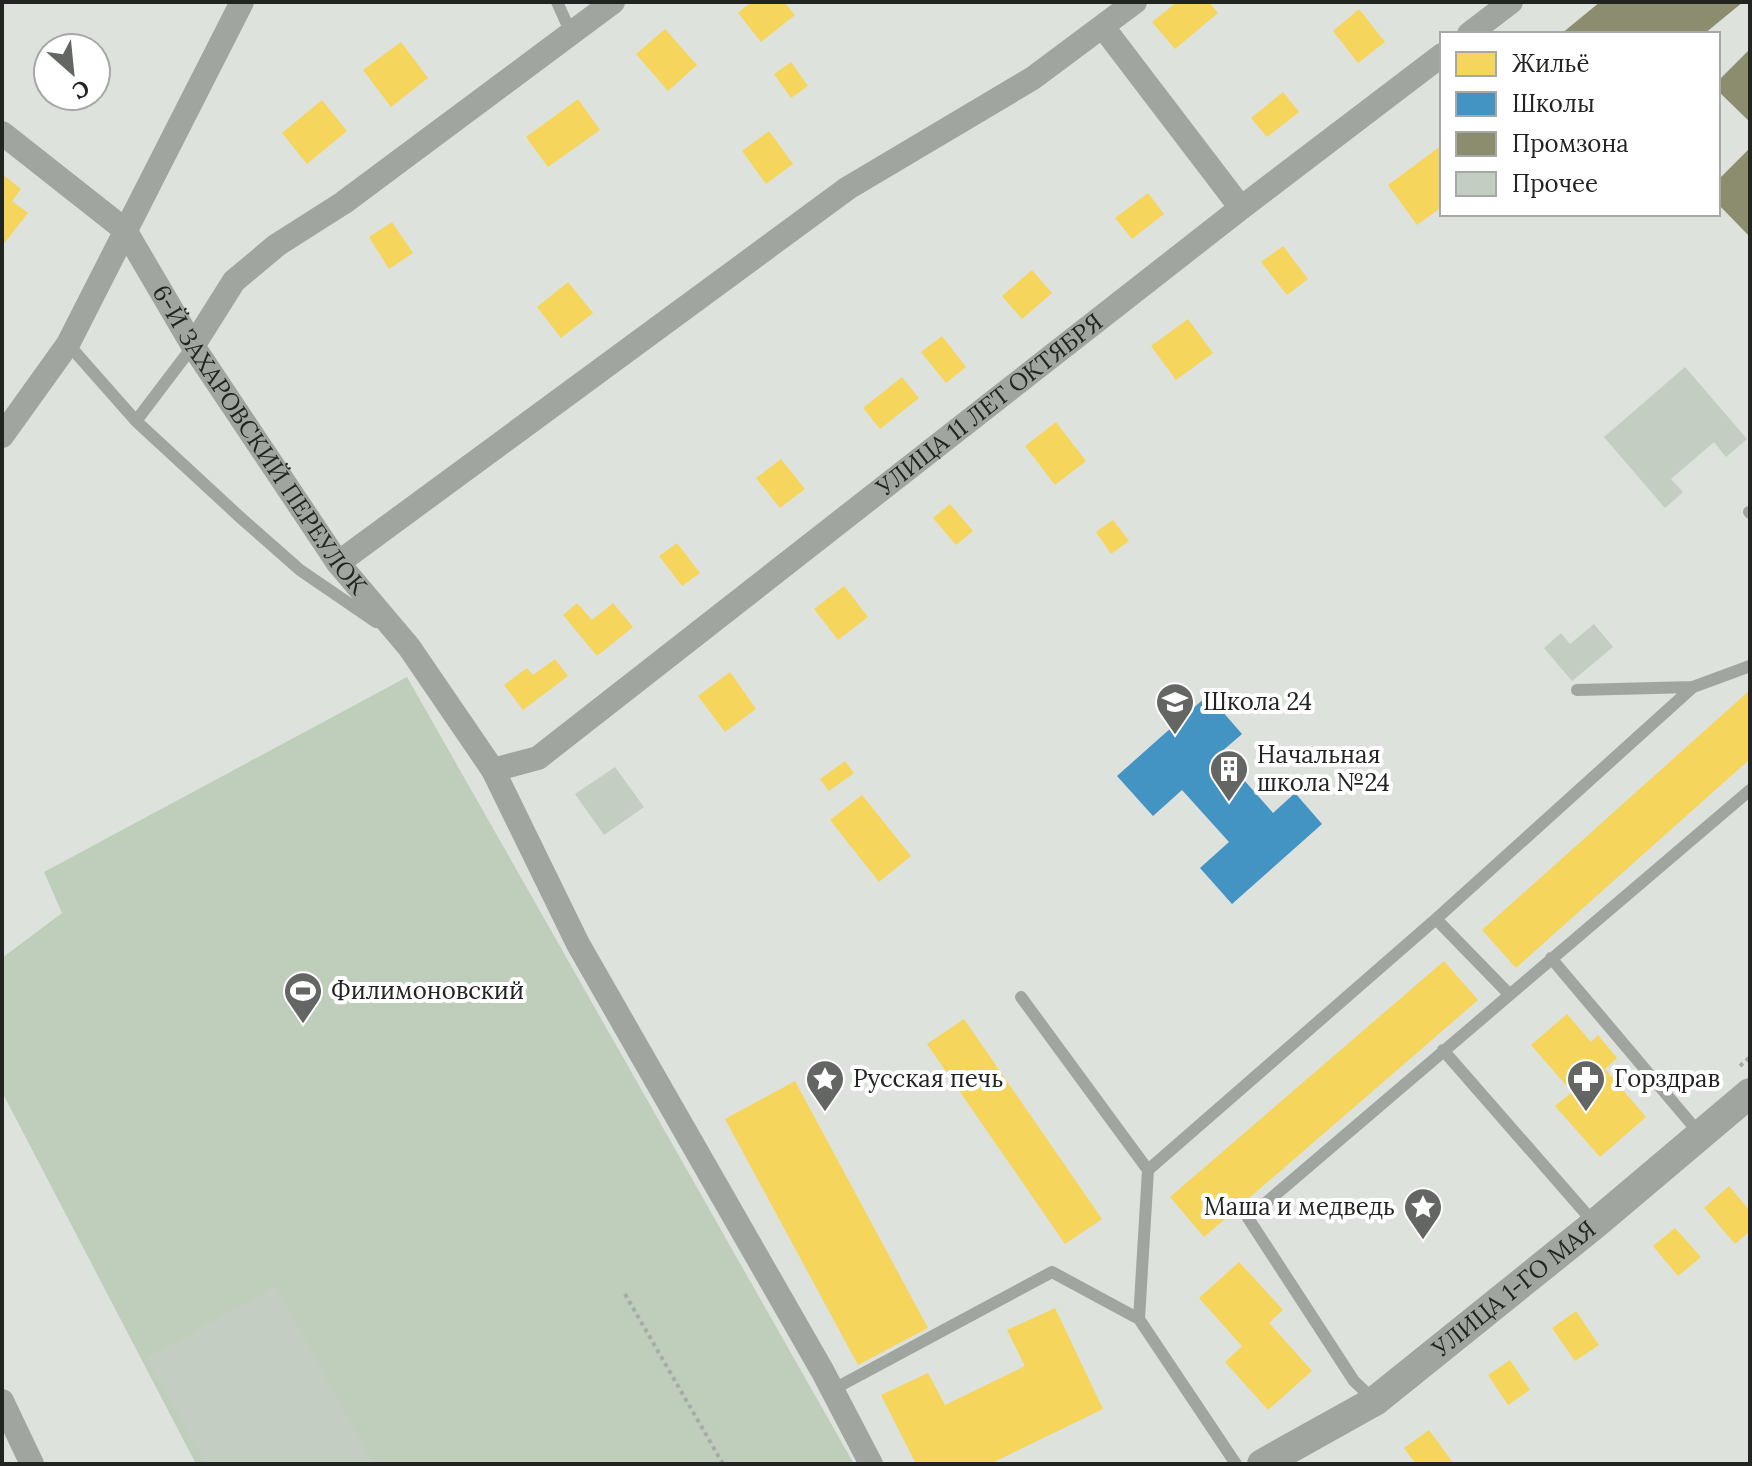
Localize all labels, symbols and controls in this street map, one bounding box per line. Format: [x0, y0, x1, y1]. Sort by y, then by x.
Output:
north arrow [32, 32, 112, 112]
legend [1440, 32, 1720, 216]
text: Жильё [1512, 48, 1590, 79]
text: С [68, 74, 94, 106]
text: Школы [1512, 88, 1595, 119]
text: Промзона [1512, 128, 1629, 159]
text: Прочее [1512, 168, 1598, 199]
street label: 6-Й ЗАХАРОВСКИЙ ПЕРЕУЛОК [146, 279, 374, 601]
street label: УЛИЦА 11 ЛЕТ ОКТЯБРЯ [869, 306, 1109, 503]
school or university icon: Школа 24 [1154, 681, 1196, 736]
place label: Школа 24 [1203, 686, 1312, 717]
place label: Начальная школа №24 [1257, 739, 1390, 798]
building icon: Начальная школа №24 [1208, 748, 1250, 803]
sports icon: Филимоновский [282, 970, 324, 1025]
place label: Филимоновский [331, 975, 524, 1006]
place icon: Русская печь [804, 1058, 846, 1113]
pharmacy icon: Горздрав [1565, 1058, 1607, 1113]
place label: Русская печь [853, 1063, 1003, 1094]
place label: Горздрав [1614, 1063, 1720, 1094]
place icon: Маша и медведь [1402, 1186, 1444, 1241]
place label: Маша и медведь [1204, 1191, 1395, 1222]
street label: УЛИЦА 1-ГО МАЯ [1425, 1213, 1602, 1364]

